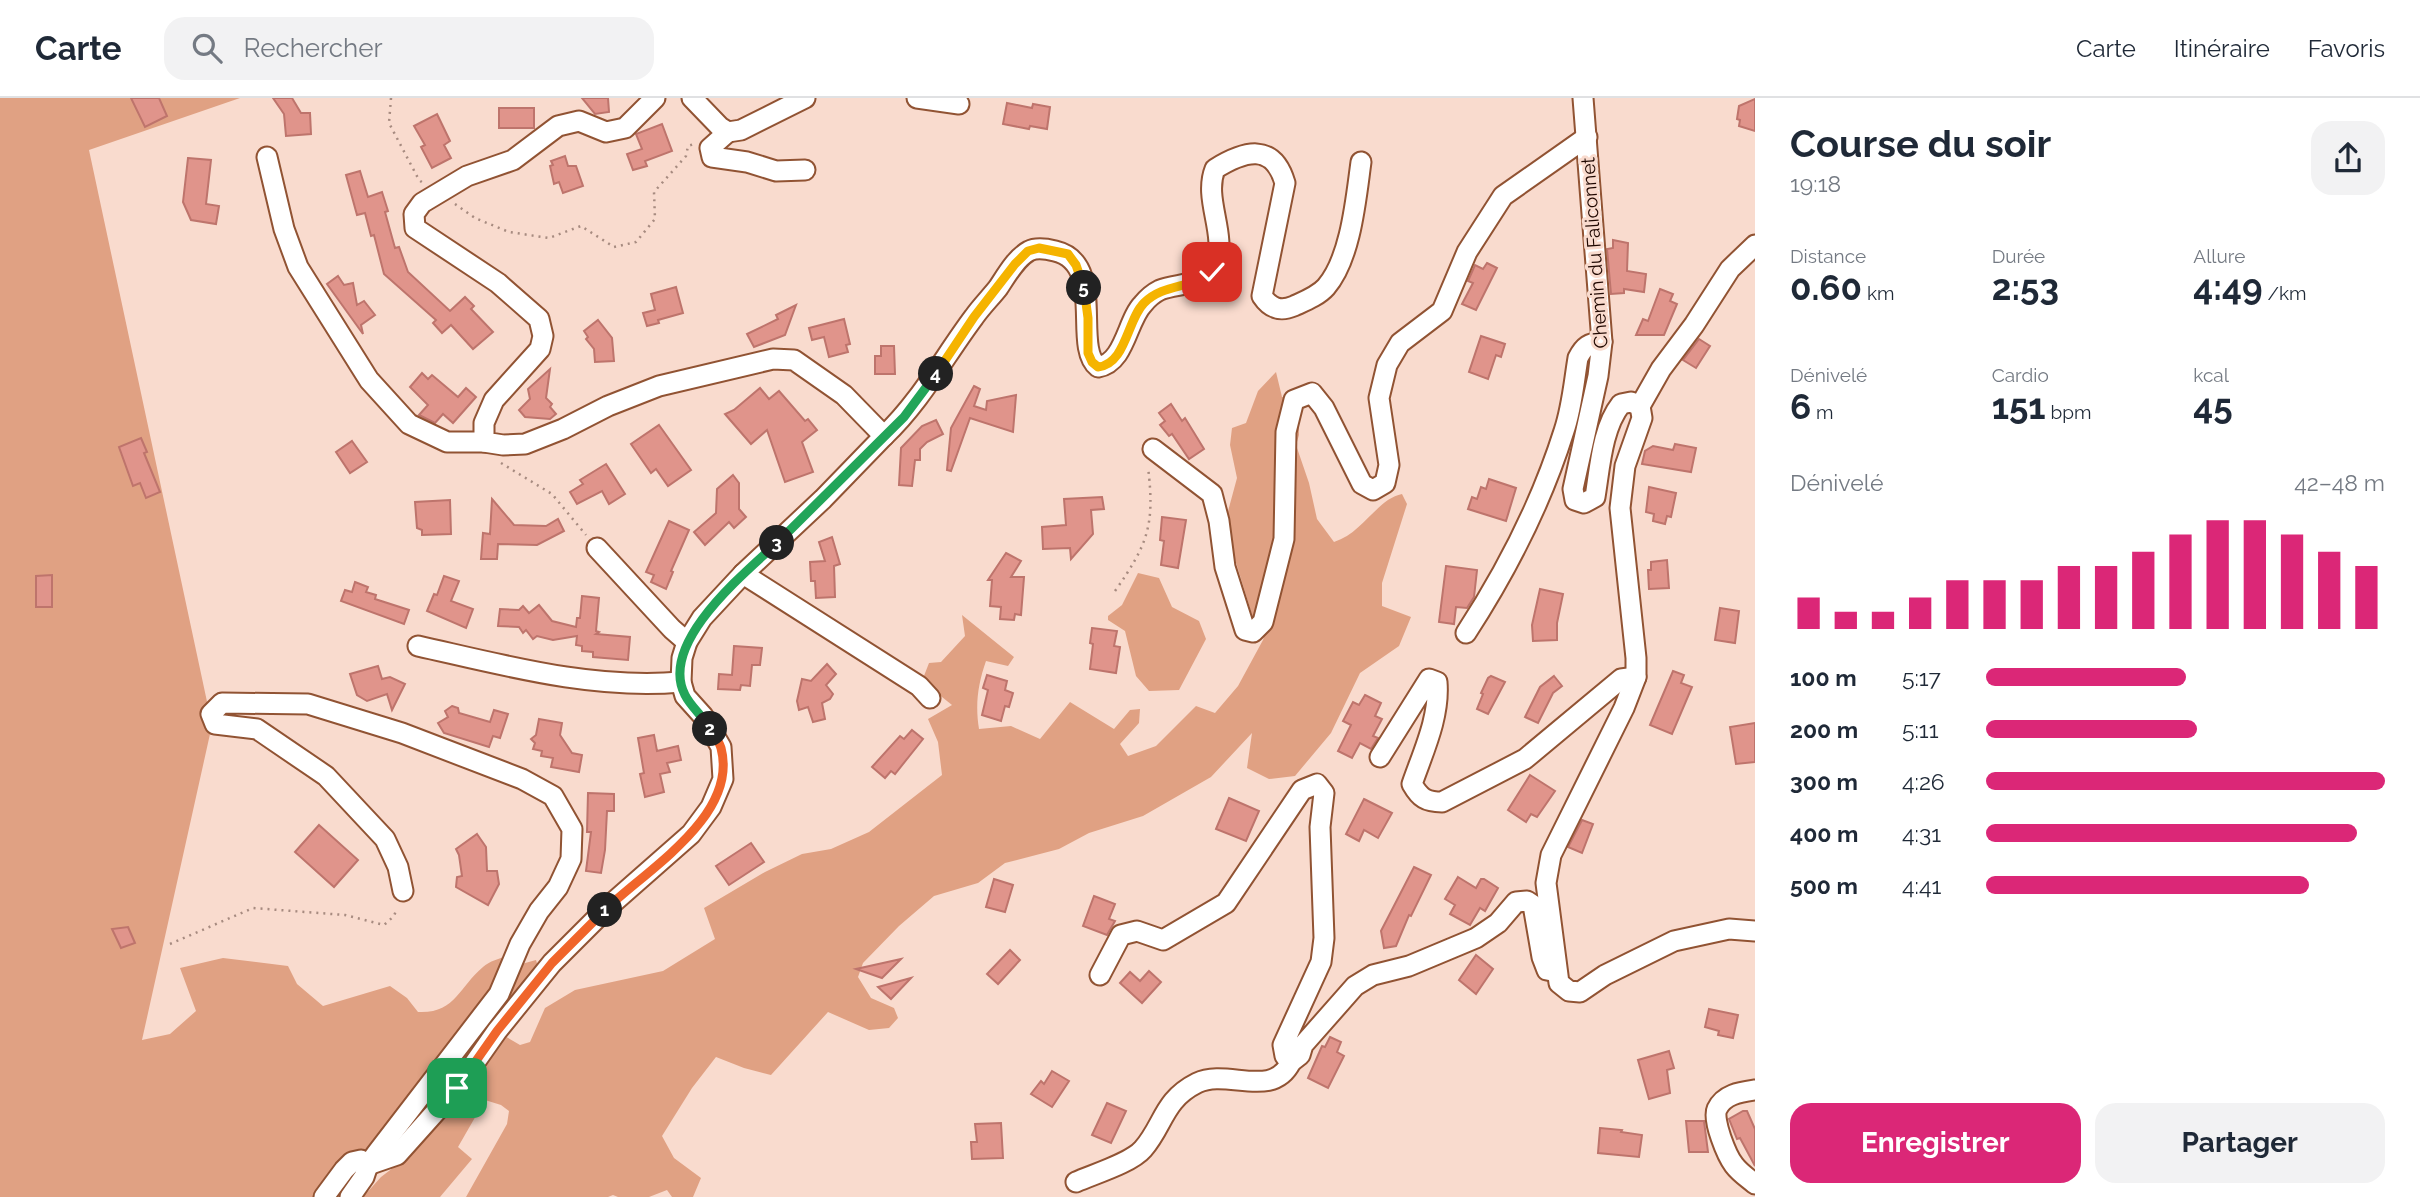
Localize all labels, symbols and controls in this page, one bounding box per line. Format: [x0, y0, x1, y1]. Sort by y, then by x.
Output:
search box [164, 17, 654, 80]
text: Carte [35, 29, 122, 68]
icon: search [188, 29, 226, 67]
text: Rechercher [244, 33, 383, 63]
text: Carte [2076, 34, 2136, 63]
text: Itinéraire [2174, 34, 2270, 63]
text: Favoris [2308, 34, 2385, 63]
text: Course du soir [1790, 121, 2051, 166]
button: share [2311, 121, 2385, 195]
street label: Chemin du Faliconnet [1576, 156, 1612, 349]
text: 19:18 [1790, 170, 1841, 197]
pin [1182, 242, 1242, 302]
text: Distance [1790, 245, 1866, 267]
text: Durée [1992, 245, 2045, 267]
text: Allure [2193, 245, 2245, 267]
icon: check [1193, 253, 1231, 291]
text: 0.60 [1790, 267, 1862, 308]
text: 2:53 [1992, 267, 2059, 308]
text: 4:49 [2193, 267, 2263, 308]
pin: 5 [1066, 270, 1102, 306]
text: 5 [1078, 276, 1089, 298]
text: km [1862, 282, 1895, 304]
text: /km [2263, 282, 2306, 304]
pin: 4 [918, 356, 954, 392]
text: 4 [930, 362, 941, 384]
text: Dénivelé [1790, 364, 1867, 386]
text: Cardio [1992, 364, 2049, 386]
text: kcal [2193, 364, 2229, 386]
text: 6 [1790, 386, 1811, 427]
text: 151 [1992, 386, 2046, 427]
text: 45 [2193, 386, 2233, 427]
text: m [1811, 401, 1834, 423]
text: bpm [2046, 401, 2091, 423]
text: Dénivelé [1790, 469, 1883, 496]
text: 42–48 m [2294, 469, 2385, 496]
pin: 3 [760, 526, 794, 560]
text: 3 [771, 531, 782, 553]
text: 100 m [1790, 664, 1857, 691]
text: 5:17 [1902, 664, 1941, 691]
pin: 2 [692, 712, 728, 746]
text: 200 m [1790, 716, 1858, 743]
text: 5:11 [1902, 716, 1939, 743]
text: 2 [704, 717, 715, 739]
text: 300 m [1790, 768, 1858, 795]
text: 4:26 [1902, 768, 1945, 795]
text: 400 m [1790, 820, 1858, 847]
text: 4:31 [1902, 820, 1941, 847]
text: 500 m [1790, 872, 1858, 899]
text: 4:41 [1902, 872, 1941, 899]
pin: 1 [588, 892, 622, 928]
text: 1 [600, 898, 609, 920]
pin [427, 1058, 487, 1118]
icon: arrive [438, 1069, 476, 1107]
button: Enregistrer [1790, 1103, 2081, 1183]
button: Partager [2095, 1103, 2385, 1183]

